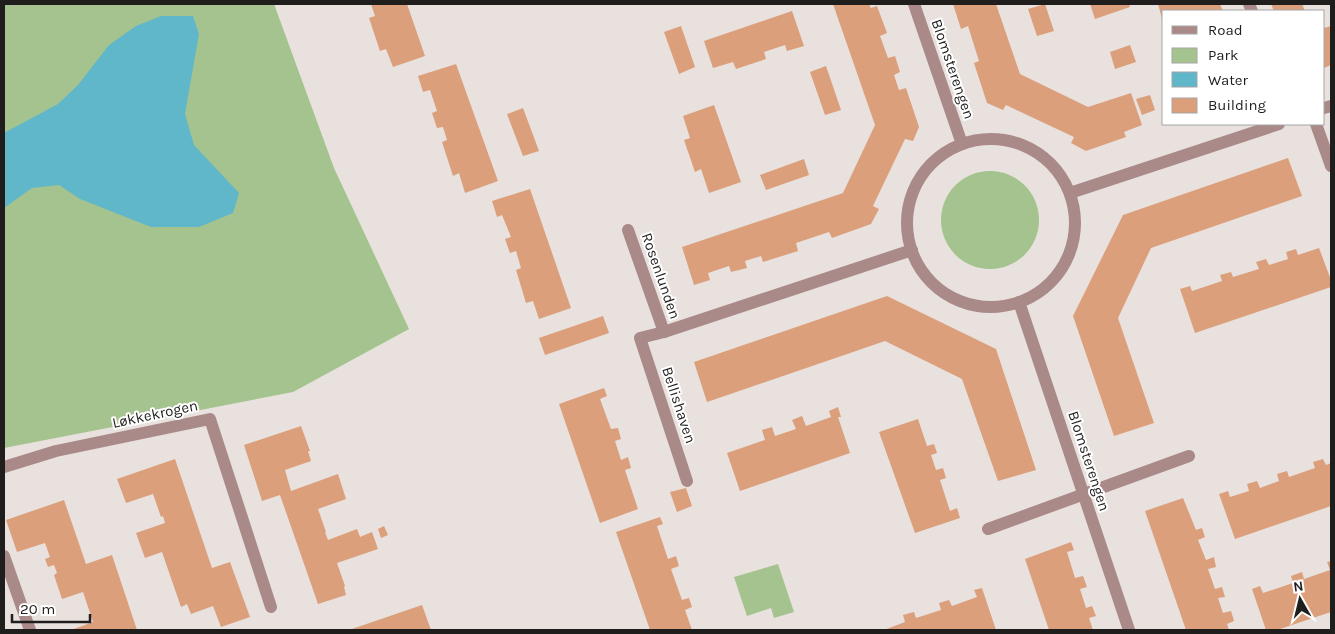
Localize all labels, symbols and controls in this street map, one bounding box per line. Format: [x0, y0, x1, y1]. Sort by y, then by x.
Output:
legend [1162, 10, 1325, 125]
street label: Blomsterengen [927, 17, 979, 121]
text: Road [1208, 21, 1243, 39]
text: Park [1208, 46, 1238, 64]
text: Water [1208, 71, 1249, 89]
text: Building [1208, 96, 1266, 114]
street label: Rosenlunden [638, 231, 684, 321]
street label: Bellishaven [658, 364, 700, 446]
street label: Løkkekrogen [111, 396, 199, 432]
street label: Blomsterengen [1064, 409, 1114, 513]
north arrow [1275, 574, 1325, 624]
text: N [1292, 578, 1304, 596]
scale bar [12, 592, 90, 624]
text: 20 m [20, 600, 55, 618]

